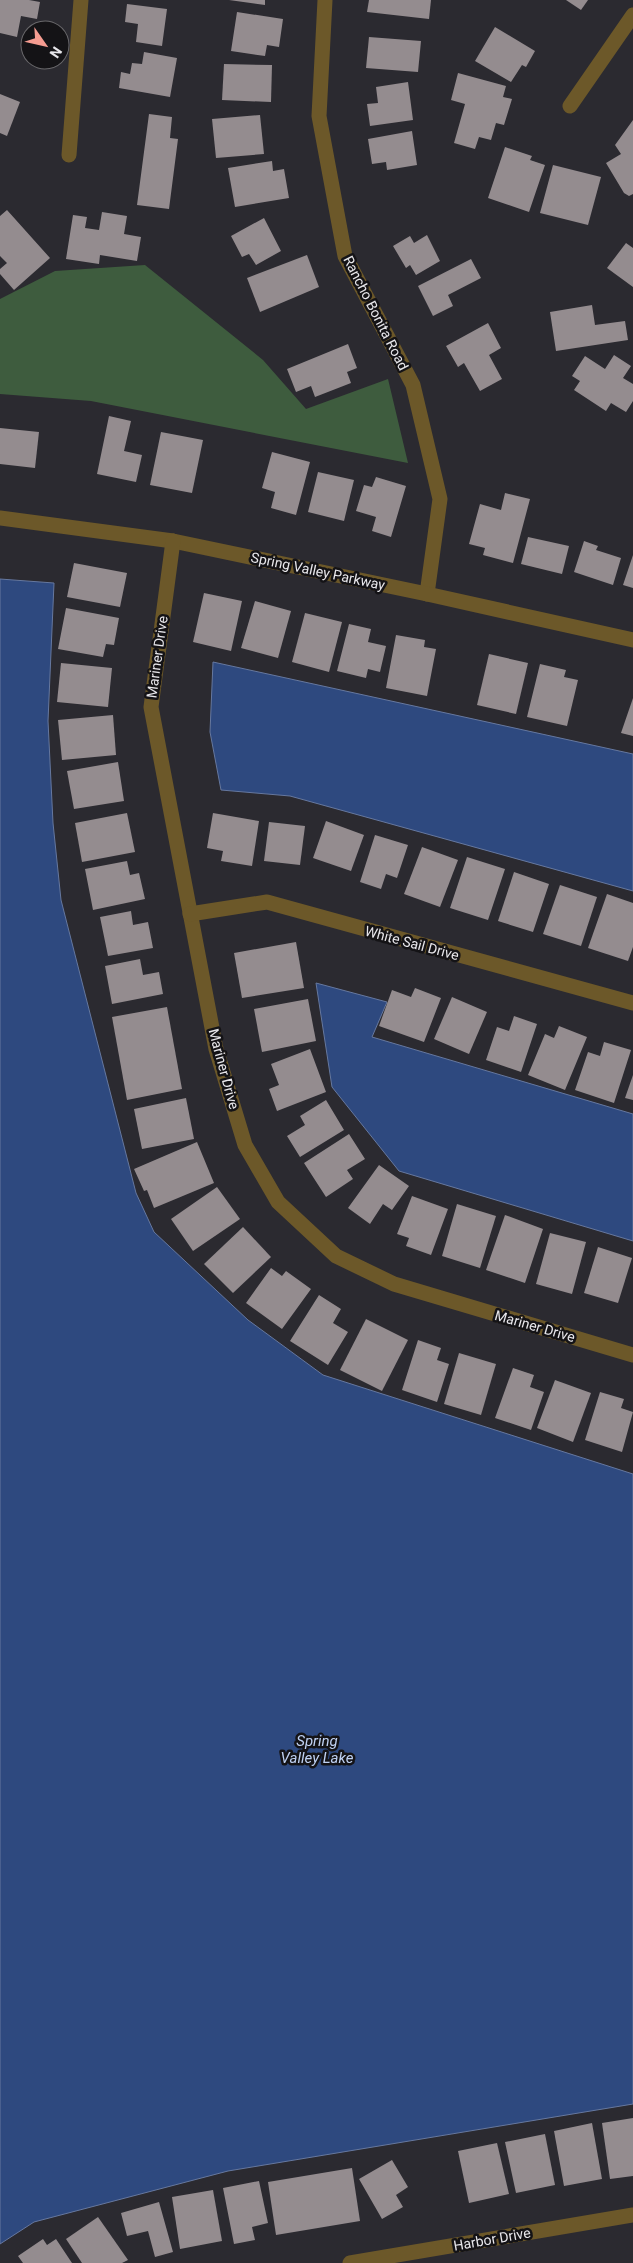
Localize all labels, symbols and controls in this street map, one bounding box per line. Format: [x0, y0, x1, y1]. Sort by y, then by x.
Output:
north arrow [20, 20, 70, 70]
text: N [46, 44, 65, 61]
street label: Rancho Bonita Road [340, 253, 412, 373]
street label: Spring Valley Parkway [249, 549, 387, 593]
street label: Mariner Drive [143, 615, 171, 699]
street label: White Sail Drive [363, 923, 461, 963]
street label: Mariner Drive [206, 1027, 242, 1111]
street label: Mariner Drive [493, 1307, 577, 1345]
water label: Spring Valley Lake [281, 1732, 354, 1767]
street label: Harbor Drive [452, 2224, 532, 2254]

